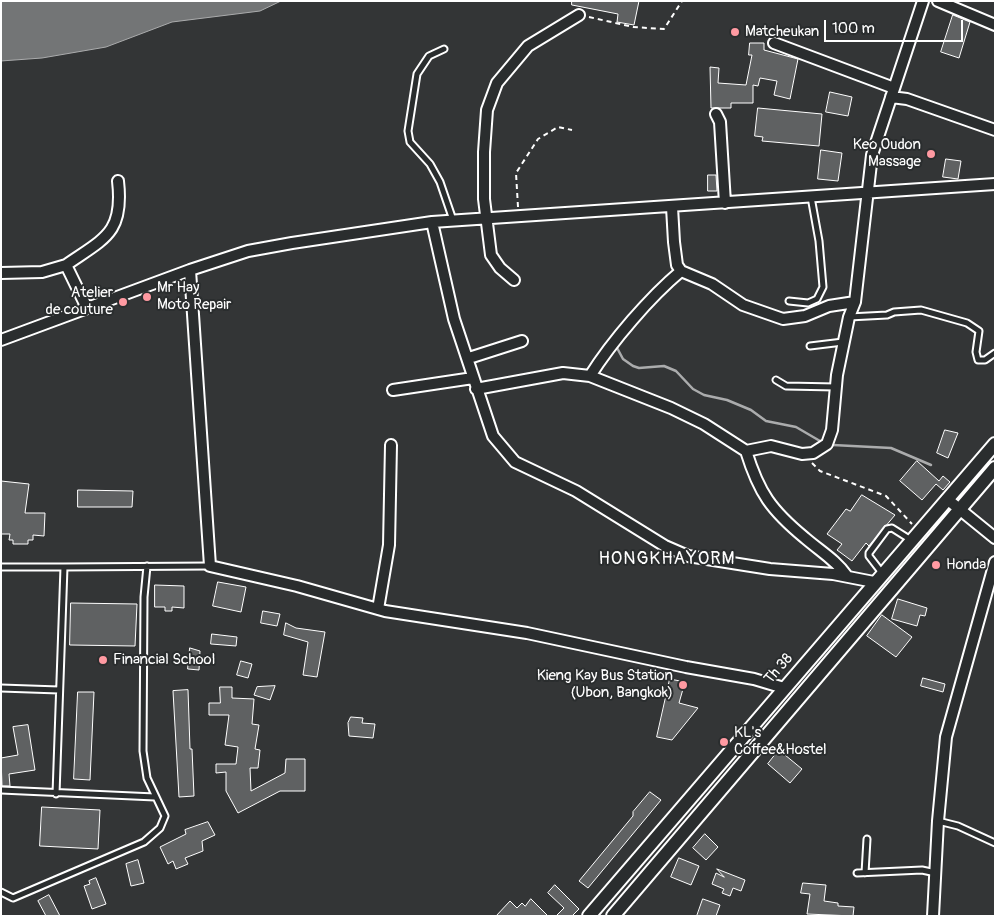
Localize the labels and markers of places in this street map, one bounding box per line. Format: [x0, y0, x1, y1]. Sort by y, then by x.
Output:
place label: Matcheukan [745, 23, 819, 41]
marker: Matcheukan [729, 26, 741, 38]
place label: Keo Oudon Massage [853, 136, 921, 171]
marker: Keo Oudon Massage [925, 148, 937, 160]
place label: Mr Hay Moto Repair [157, 279, 231, 314]
place label: Atelier de couture [46, 284, 113, 319]
marker: Mr Hay Moto Repair [141, 291, 153, 303]
marker: Atelier de couture [117, 296, 129, 308]
place label: Honda [946, 556, 986, 574]
marker: Honda [930, 559, 942, 571]
place label: Financial School [113, 651, 215, 669]
marker: Financial School [97, 654, 109, 666]
place label: Kieng Kay Bus Station (Ubon, Bangkok) [537, 667, 673, 702]
marker: Kieng Kay Bus Station (Ubon, Bangkok) [677, 679, 689, 691]
place label: KL's Coffee&Hostel [734, 724, 827, 759]
marker: KL's Coffee&Hostel [718, 736, 730, 748]

